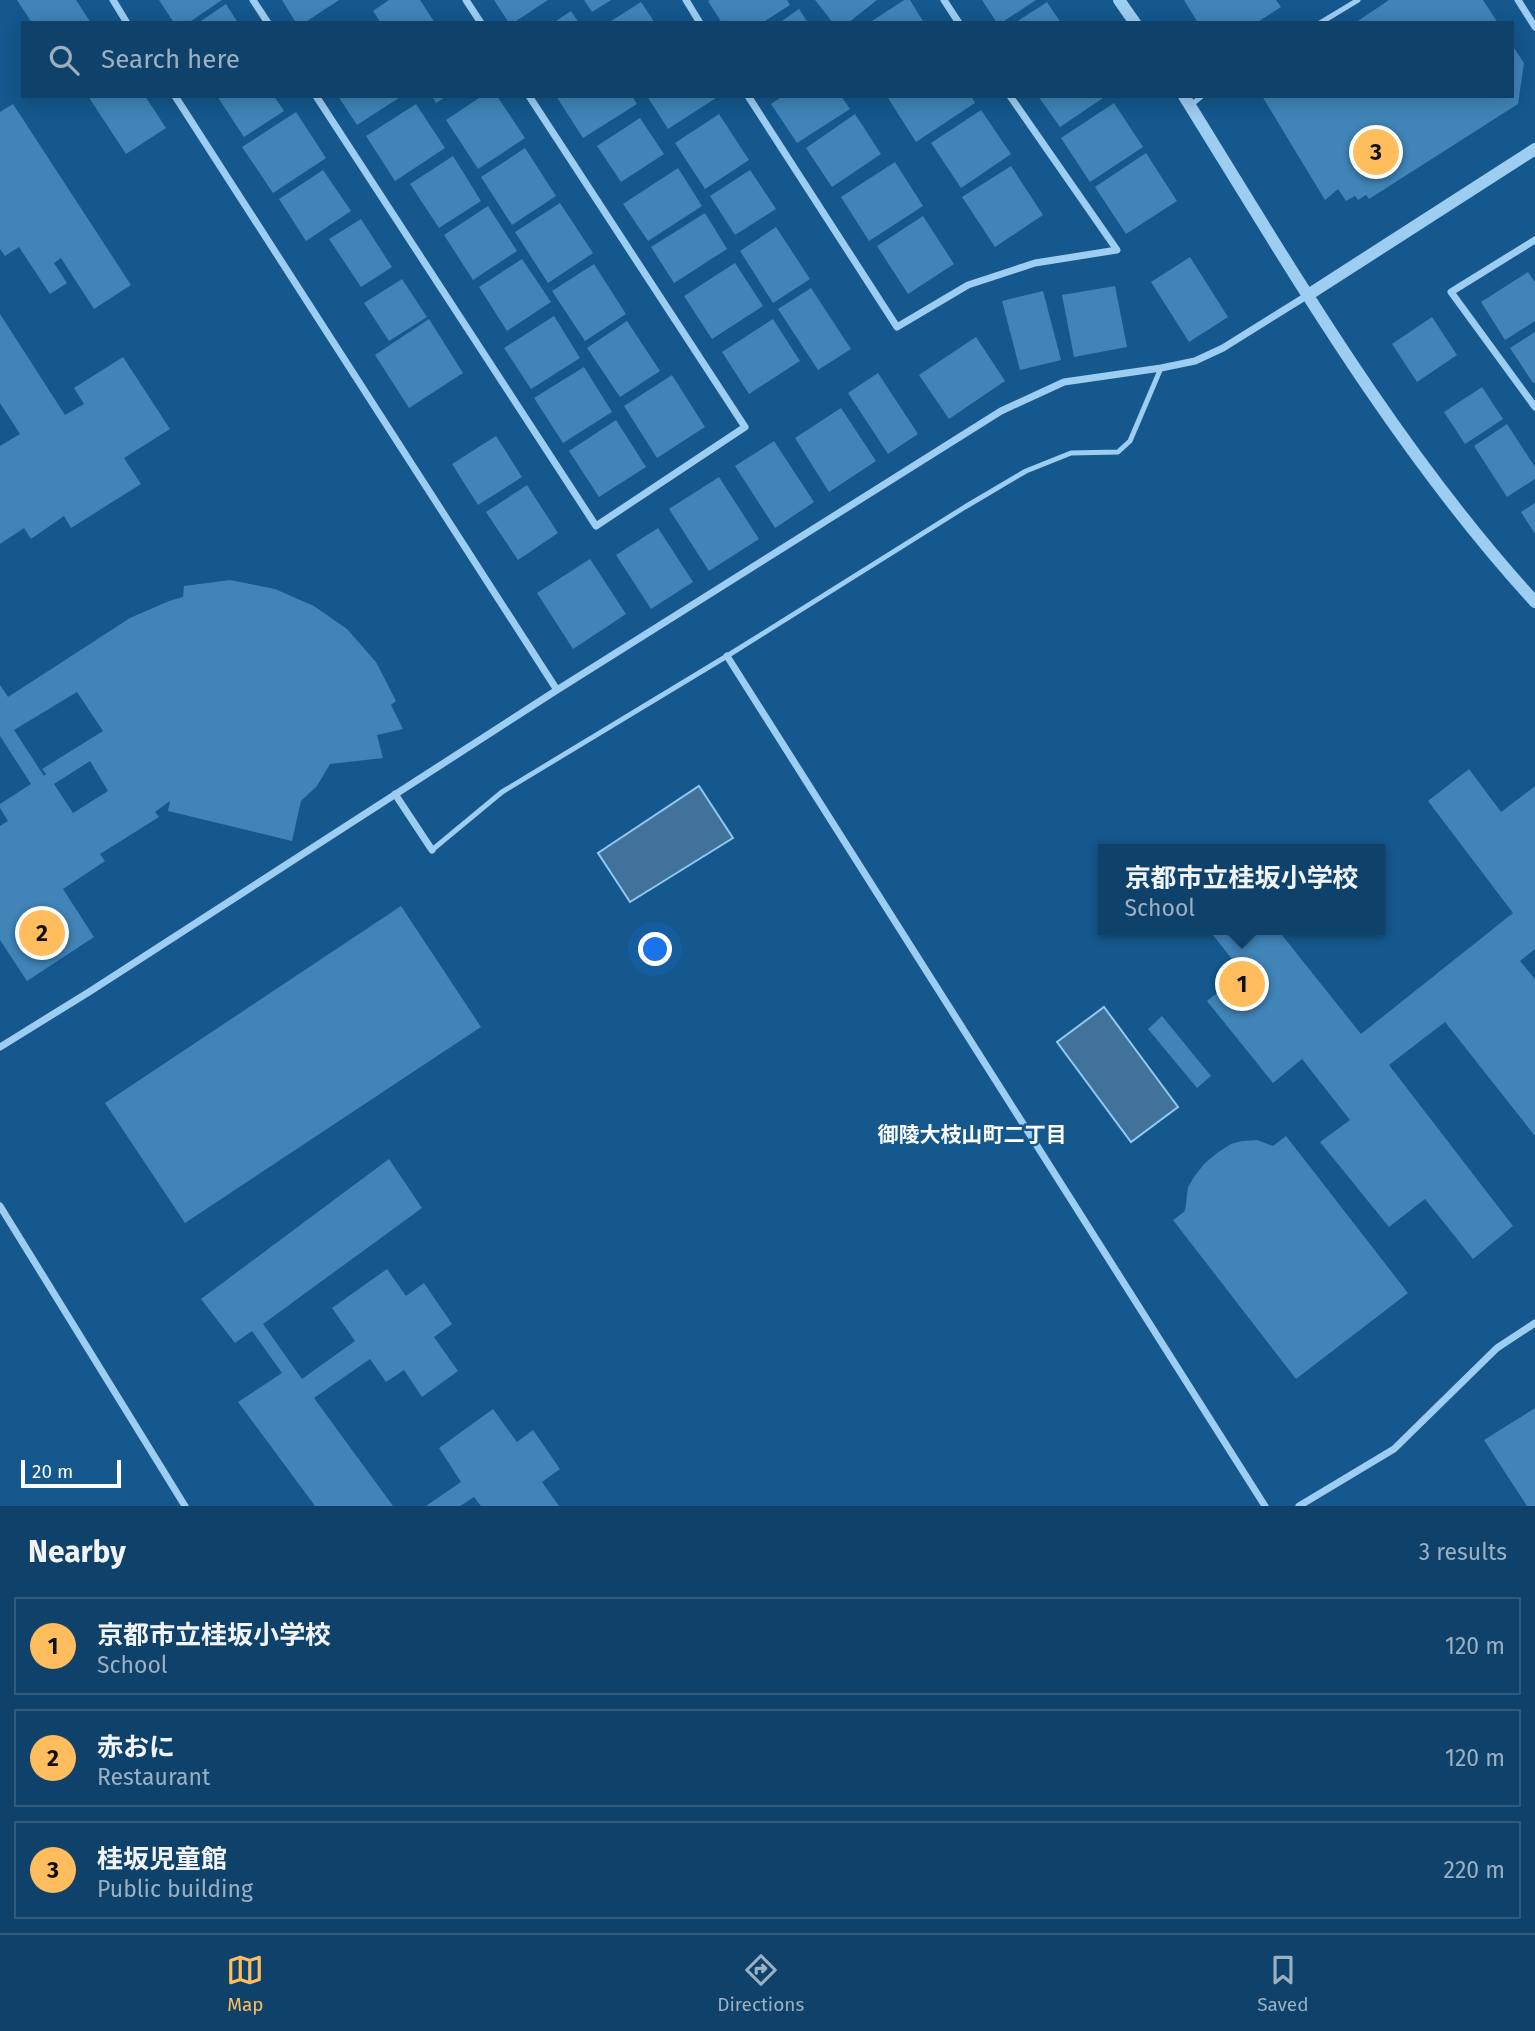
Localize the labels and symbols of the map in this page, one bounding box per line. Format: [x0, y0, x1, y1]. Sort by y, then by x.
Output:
pin: 3 [1353, 126, 1399, 178]
pin: 2 [19, 907, 65, 959]
your location [638, 932, 672, 966]
pin: 1 [1219, 958, 1265, 1010]
district label: 御陵大枝山町二丁目 [878, 1122, 1067, 1148]
scale bar [21, 1457, 121, 1489]

